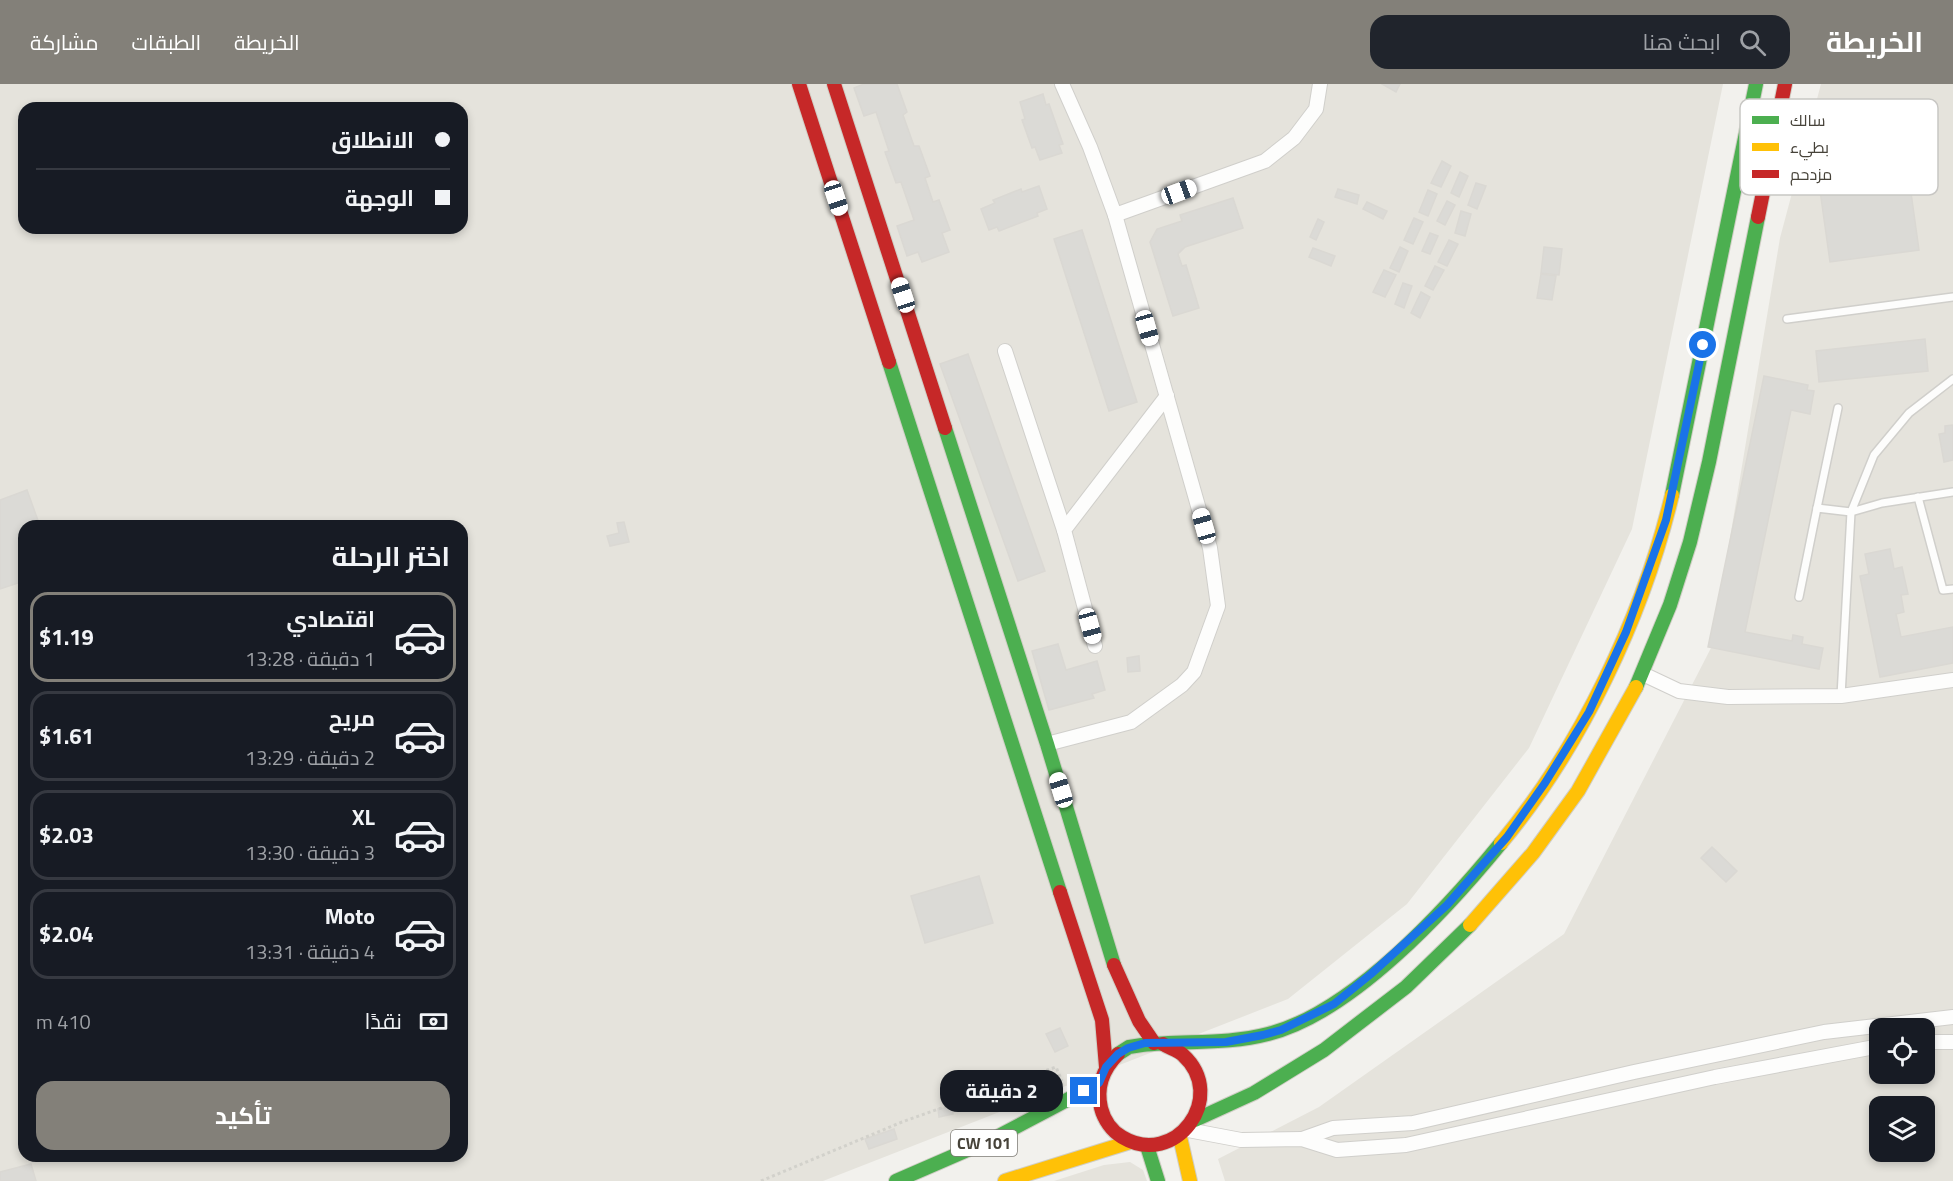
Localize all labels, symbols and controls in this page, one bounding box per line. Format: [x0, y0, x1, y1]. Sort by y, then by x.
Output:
search box [1370, 15, 1790, 69]
text: الخريطة [1826, 20, 1923, 63]
text: ابحث هنا [1643, 25, 1721, 59]
text: مشاركة [30, 26, 99, 58]
text: الطبقات [132, 26, 201, 58]
text: الخريطة [234, 26, 300, 58]
icon: search [1736, 26, 1769, 59]
legend [1740, 99, 1938, 195]
text: سالك [1790, 108, 1825, 132]
text: الانطلاق [331, 123, 414, 157]
text: بطيء [1790, 135, 1829, 161]
text: مزدحم [1790, 162, 1832, 186]
car [1159, 177, 1199, 207]
car [822, 178, 850, 218]
text: الوجهة [345, 181, 414, 215]
car [889, 275, 917, 315]
car [1133, 308, 1161, 348]
route start [1689, 331, 1716, 358]
car [1190, 506, 1218, 546]
text: اختر الرحلة [332, 535, 450, 576]
text: اقتصادي [286, 602, 375, 636]
car [1077, 606, 1103, 646]
icon: car [393, 610, 447, 664]
text: $1.19 [39, 620, 94, 654]
text: 1 دقيقة · 13:28 [245, 643, 375, 674]
text: مريح [329, 701, 375, 735]
icon: car [393, 709, 447, 763]
text: $1.61 [39, 719, 94, 753]
text: 2 دقيقة · 13:29 [245, 742, 375, 773]
car [1047, 770, 1075, 810]
text: XL [352, 800, 375, 834]
icon: car [393, 808, 447, 862]
text: $2.03 [39, 818, 94, 852]
text: 3 دقيقة · 13:30 [245, 837, 375, 868]
text: Moto [325, 899, 375, 933]
icon: car [393, 907, 447, 961]
text: $2.04 [39, 917, 94, 951]
text: 4 دقيقة · 13:31 [245, 936, 375, 967]
text: نقدًا [364, 1004, 402, 1038]
icon: cash [417, 1005, 450, 1038]
text: 410 m [36, 1006, 91, 1037]
map controls [1869, 1018, 1935, 1162]
button: locate [1869, 1018, 1935, 1084]
callout: 2 دقيقة [940, 1070, 1063, 1112]
text: 2 دقيقة [965, 1075, 1038, 1106]
route end [1070, 1077, 1097, 1104]
button: تأكيد [36, 1081, 450, 1150]
button: layers [1869, 1096, 1935, 1162]
road number: CW 101 [951, 1130, 1017, 1156]

